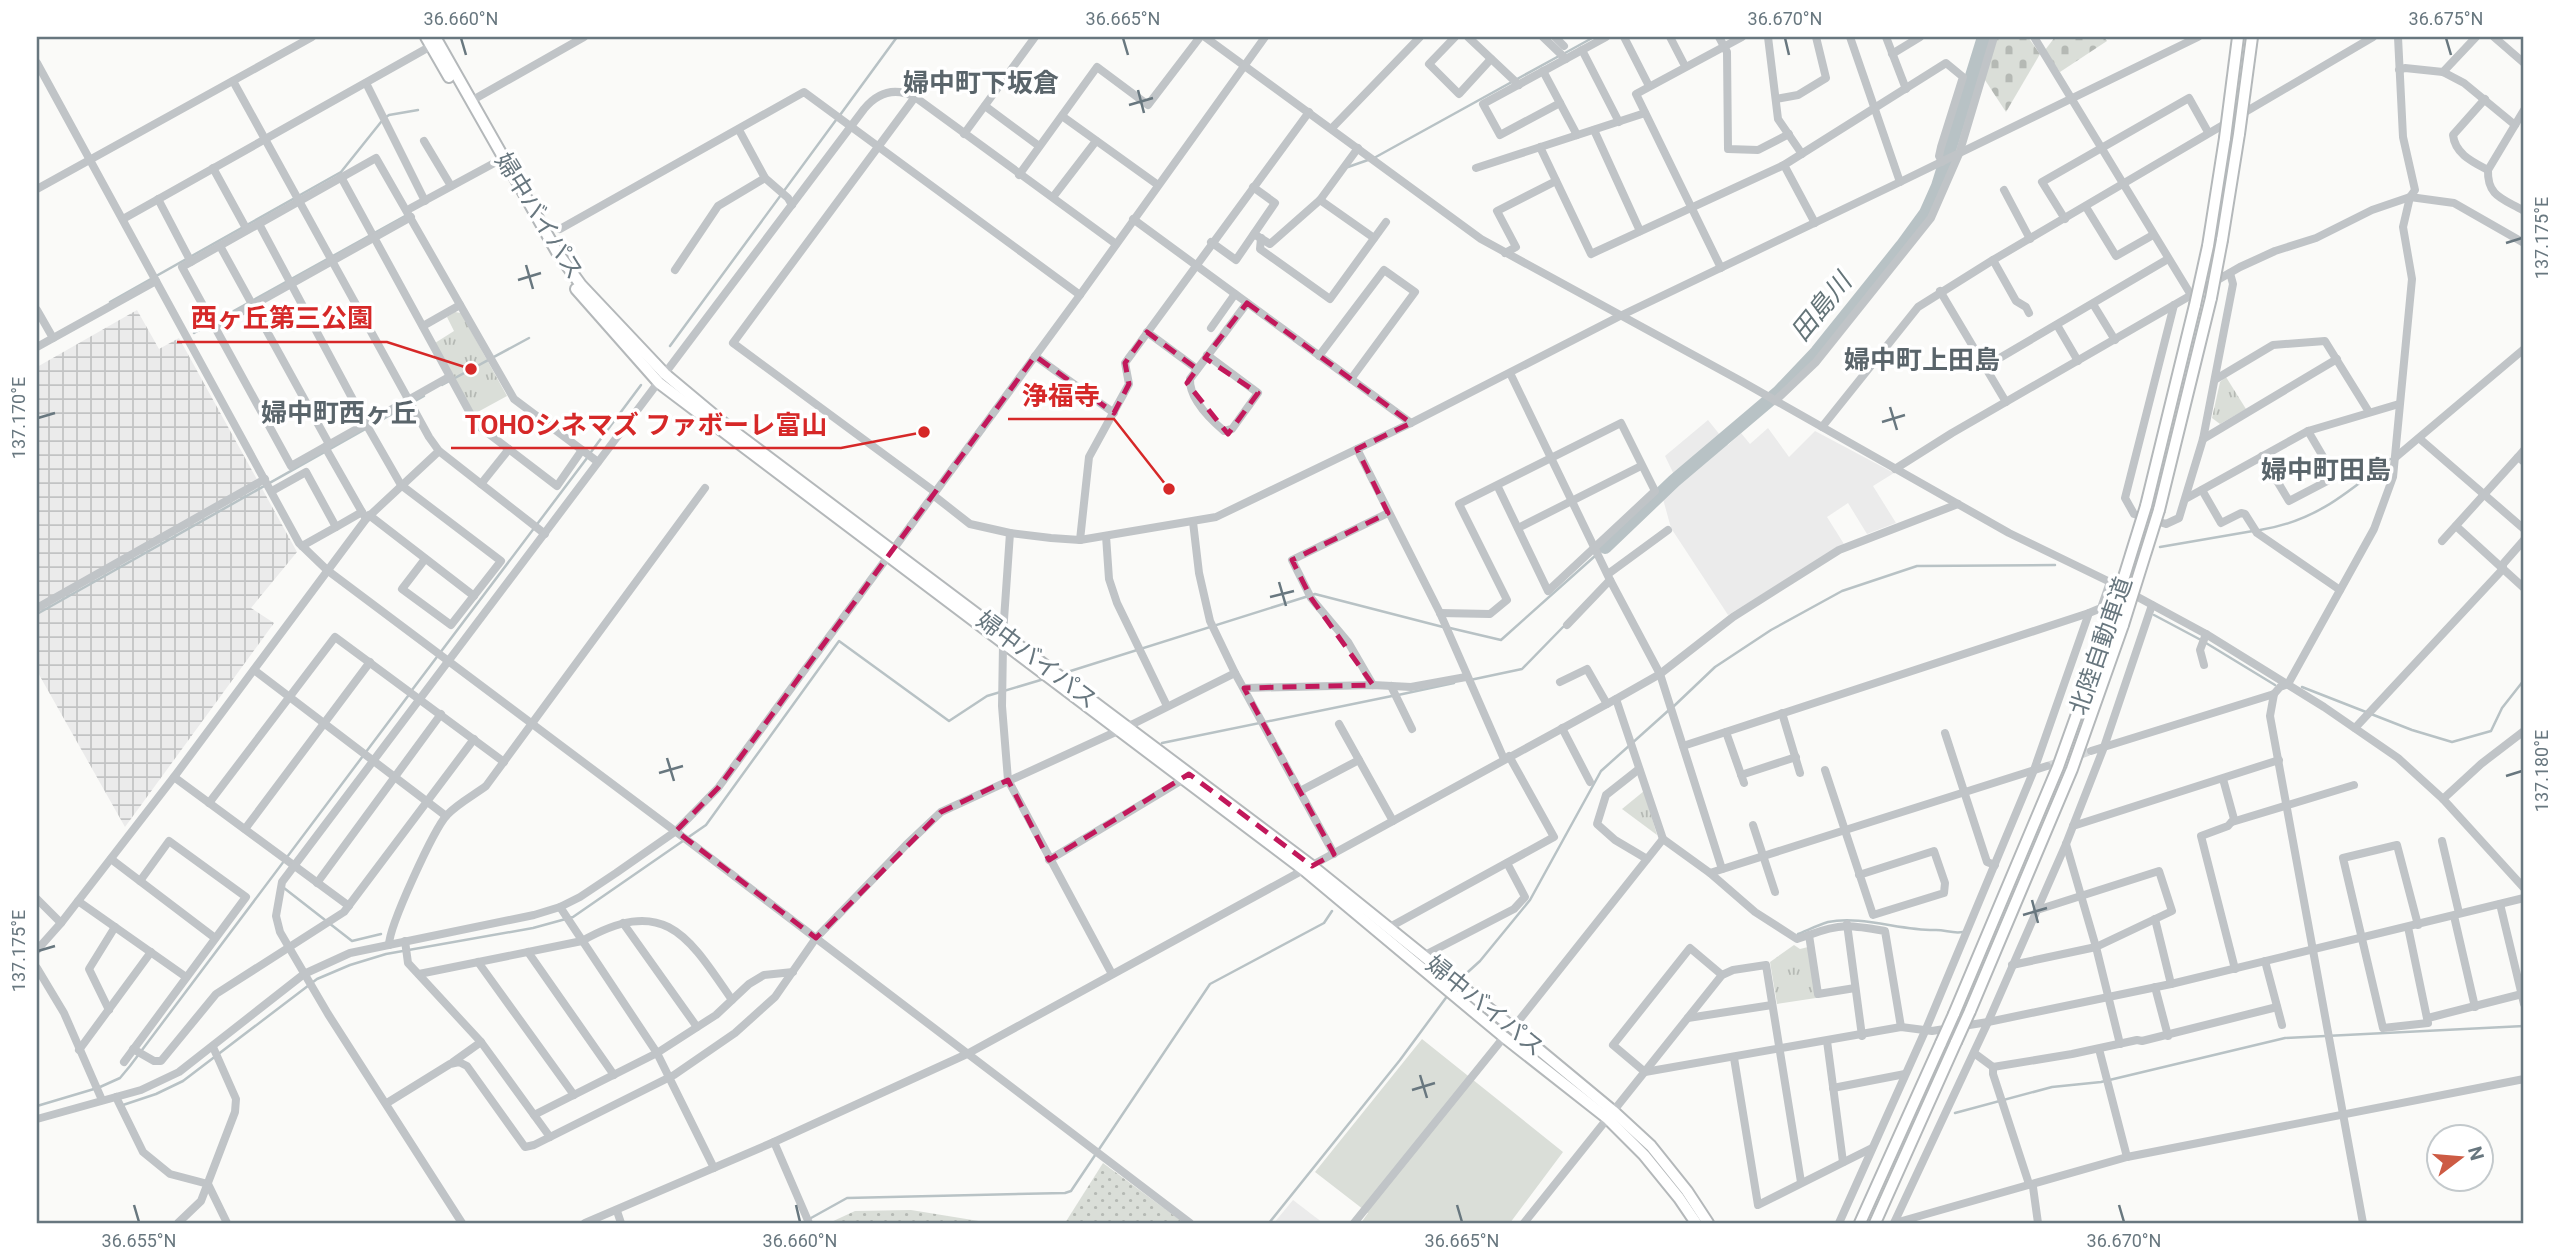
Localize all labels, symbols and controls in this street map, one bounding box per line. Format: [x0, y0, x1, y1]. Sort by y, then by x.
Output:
text: 36.660°N [424, 8, 498, 29]
text: 36.665°N [1086, 8, 1160, 29]
text: 36.670°N [1748, 8, 1822, 29]
text: 36.675°N [2409, 8, 2483, 29]
district label: 婦中町下坂倉 [903, 68, 1059, 98]
street label: 婦中バイパス [489, 148, 589, 284]
text: 137.175°E [2531, 197, 2552, 279]
water label: 田島川 [1785, 265, 1859, 347]
callout: 西ヶ丘第三公園 [177, 295, 387, 342]
text: 西ヶ丘第三公園 [191, 303, 373, 333]
district label: 婦中町上田島 [1844, 345, 2000, 375]
callout: 浄福寺 [1008, 372, 1114, 419]
text: 137.170°E [8, 377, 29, 459]
text: 浄福寺 [1022, 381, 1100, 411]
district label: 婦中町西ヶ丘 [261, 398, 417, 428]
callout: TOHOシネマズ ファボーレ富山 [451, 401, 841, 448]
text: TOHOシネマズ ファボーレ富山 [465, 410, 827, 440]
district label: 婦中町田島 [2261, 455, 2391, 485]
street label: 北陸自動車道 [2064, 573, 2138, 719]
street label: 婦中バイパス [971, 606, 1103, 714]
text: 137.180°E [2531, 730, 2552, 812]
text: 137.175°E [8, 910, 29, 992]
street label: 婦中バイパス [1420, 950, 1550, 1062]
north arrow [2424, 1124, 2494, 1194]
text: N [2463, 1144, 2489, 1163]
text: 36.655°N [102, 1230, 176, 1251]
text: 36.660°N [763, 1230, 837, 1251]
text: 36.665°N [1425, 1230, 1499, 1251]
text: 36.670°N [2087, 1230, 2161, 1251]

